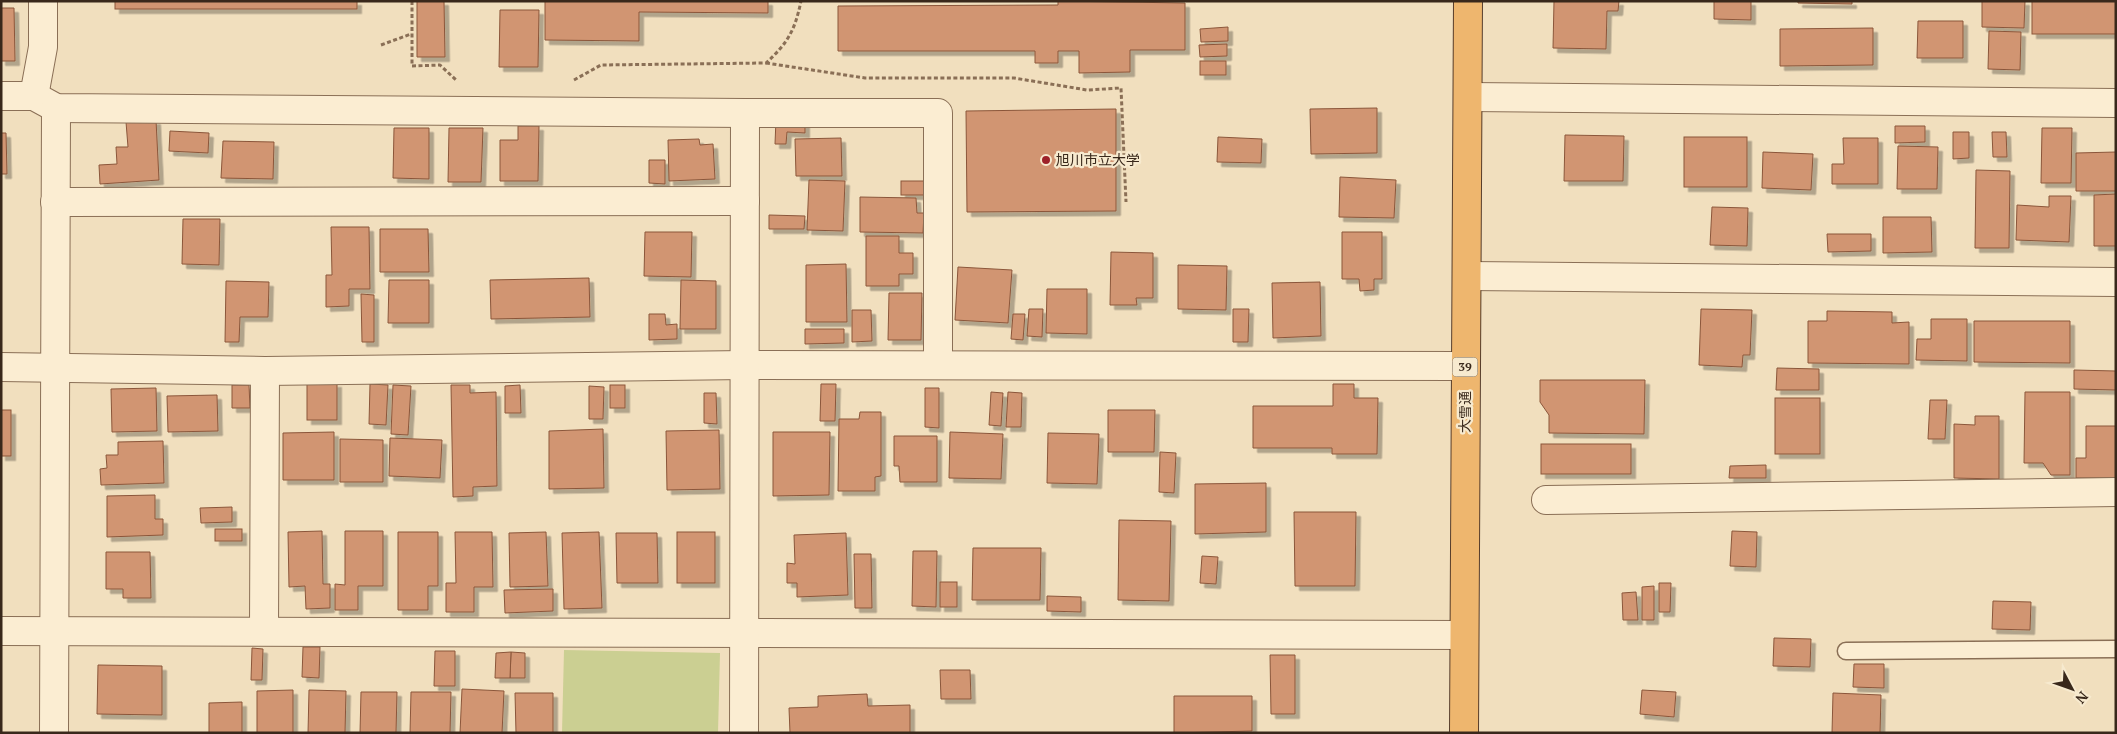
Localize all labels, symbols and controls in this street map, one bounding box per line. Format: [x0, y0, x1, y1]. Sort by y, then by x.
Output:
place label: 旭川市立大学 [1056, 150, 1140, 169]
marker: 旭川市立大学 [1040, 154, 1052, 166]
road number: 39 [1452, 358, 1478, 377]
street label: 大雪通 [1455, 391, 1474, 433]
north arrow [2047, 664, 2097, 714]
text: N [2071, 688, 2093, 708]

